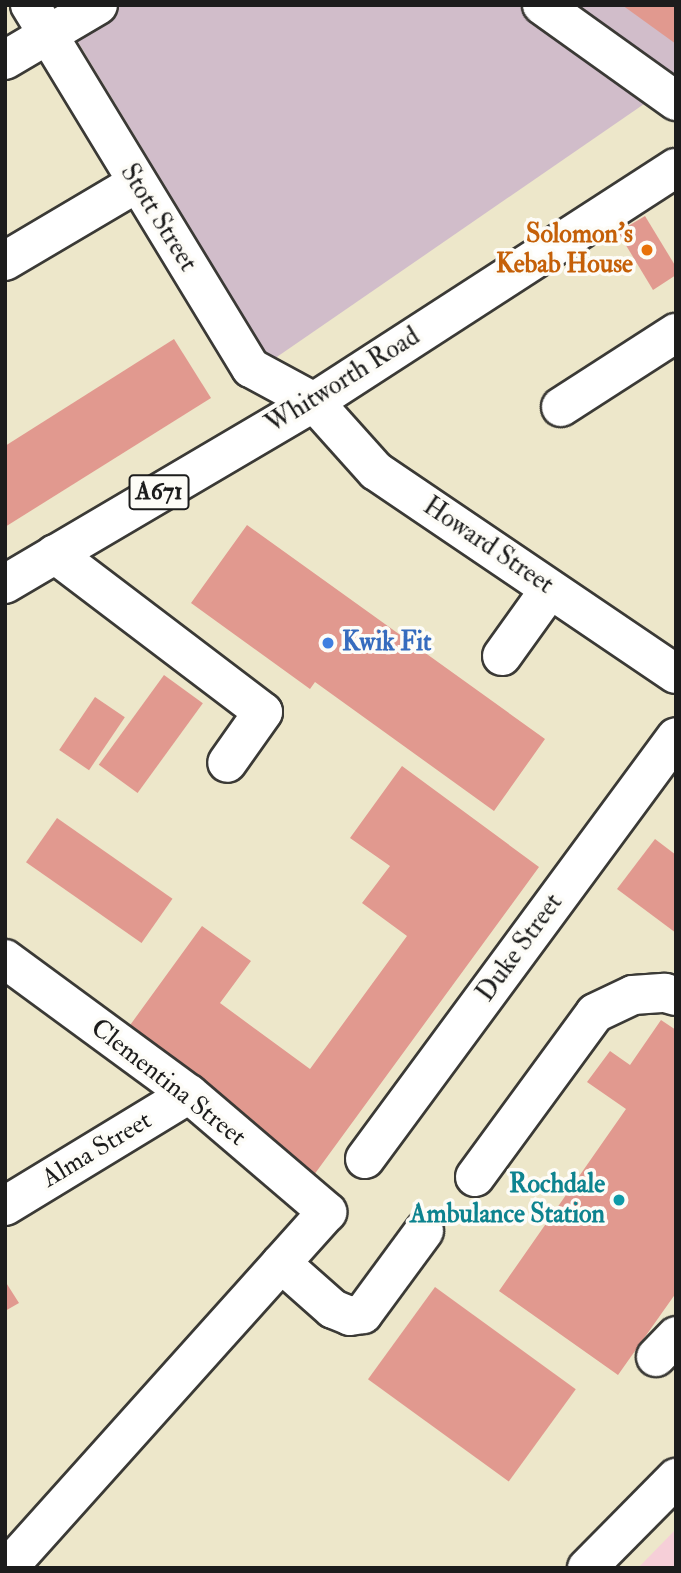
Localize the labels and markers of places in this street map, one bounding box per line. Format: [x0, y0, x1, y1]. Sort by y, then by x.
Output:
place label: Solomon's Kebab House [496, 219, 633, 280]
marker: Solomon's Kebab House [639, 242, 655, 258]
place label: Kwik Fit [342, 627, 432, 659]
marker: Kwik Fit [320, 635, 336, 651]
place label: Rochdale Ambulance Station [410, 1169, 605, 1230]
marker: Rochdale Ambulance Station [611, 1192, 627, 1208]

